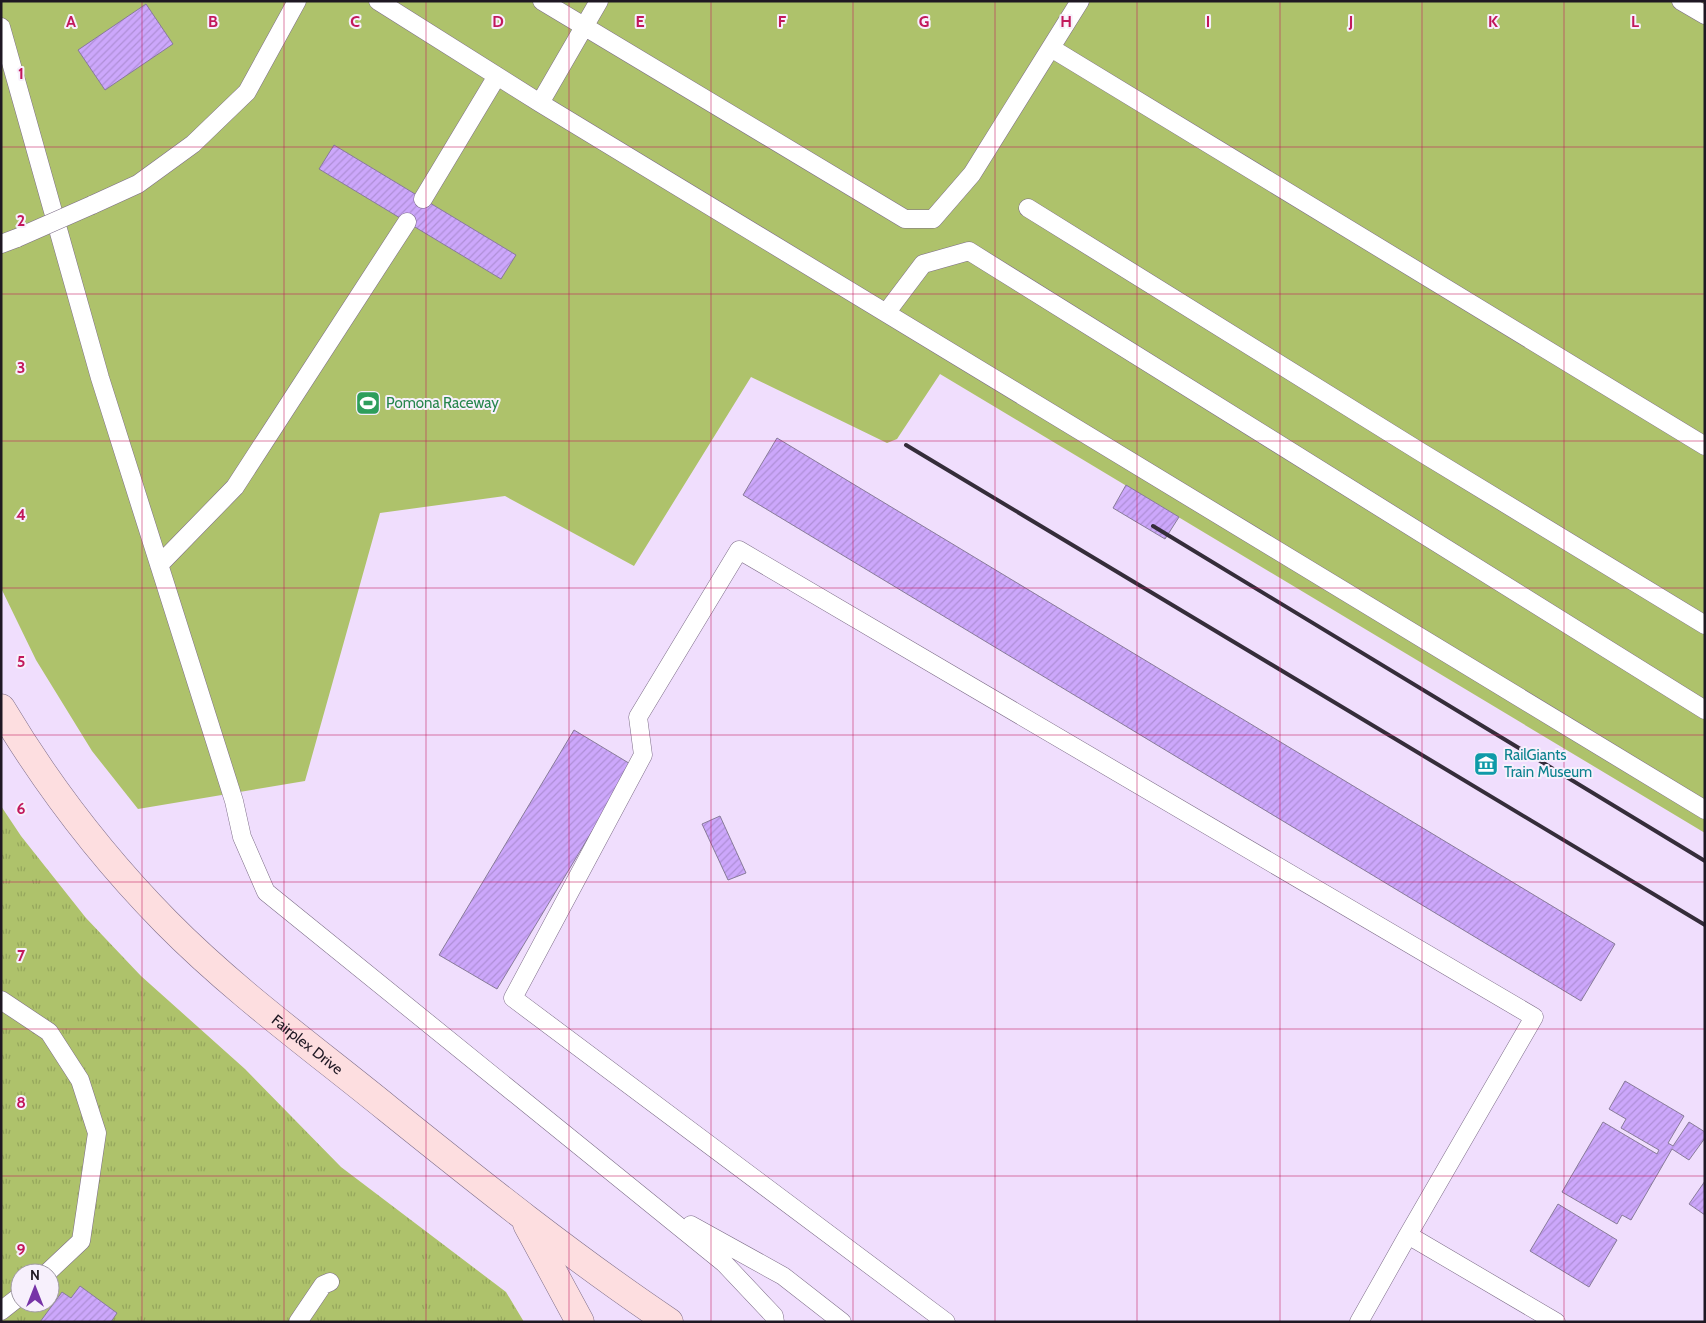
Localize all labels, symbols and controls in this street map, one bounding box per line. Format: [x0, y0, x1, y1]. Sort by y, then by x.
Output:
text: A [66, 12, 76, 31]
text: B [208, 12, 218, 31]
text: C [350, 12, 360, 31]
text: D [492, 12, 504, 31]
text: E [635, 12, 645, 31]
text: F [778, 12, 787, 31]
text: G [919, 12, 929, 31]
text: H [1060, 12, 1072, 31]
text: I [1206, 12, 1210, 31]
text: J [1348, 12, 1353, 31]
text: K [1488, 12, 1498, 31]
text: L [1631, 12, 1639, 31]
text: 1 [18, 64, 24, 83]
text: 2 [17, 211, 25, 230]
text: 3 [17, 358, 25, 377]
sports icon: Pomona Raceway [355, 390, 381, 416]
place label: Pomona Raceway [386, 394, 499, 412]
text: 4 [16, 505, 26, 524]
text: 5 [17, 652, 25, 671]
place label: RailGiants Train Museum [1504, 746, 1592, 781]
museum icon: RailGiants Train Museum [1473, 751, 1499, 777]
text: 6 [17, 799, 26, 818]
text: 7 [17, 946, 26, 965]
street label: Fairplex Drive [268, 1011, 347, 1079]
text: 8 [16, 1093, 26, 1112]
text: 9 [17, 1240, 26, 1259]
north arrow [10, 1263, 60, 1313]
text: N [30, 1266, 40, 1284]

